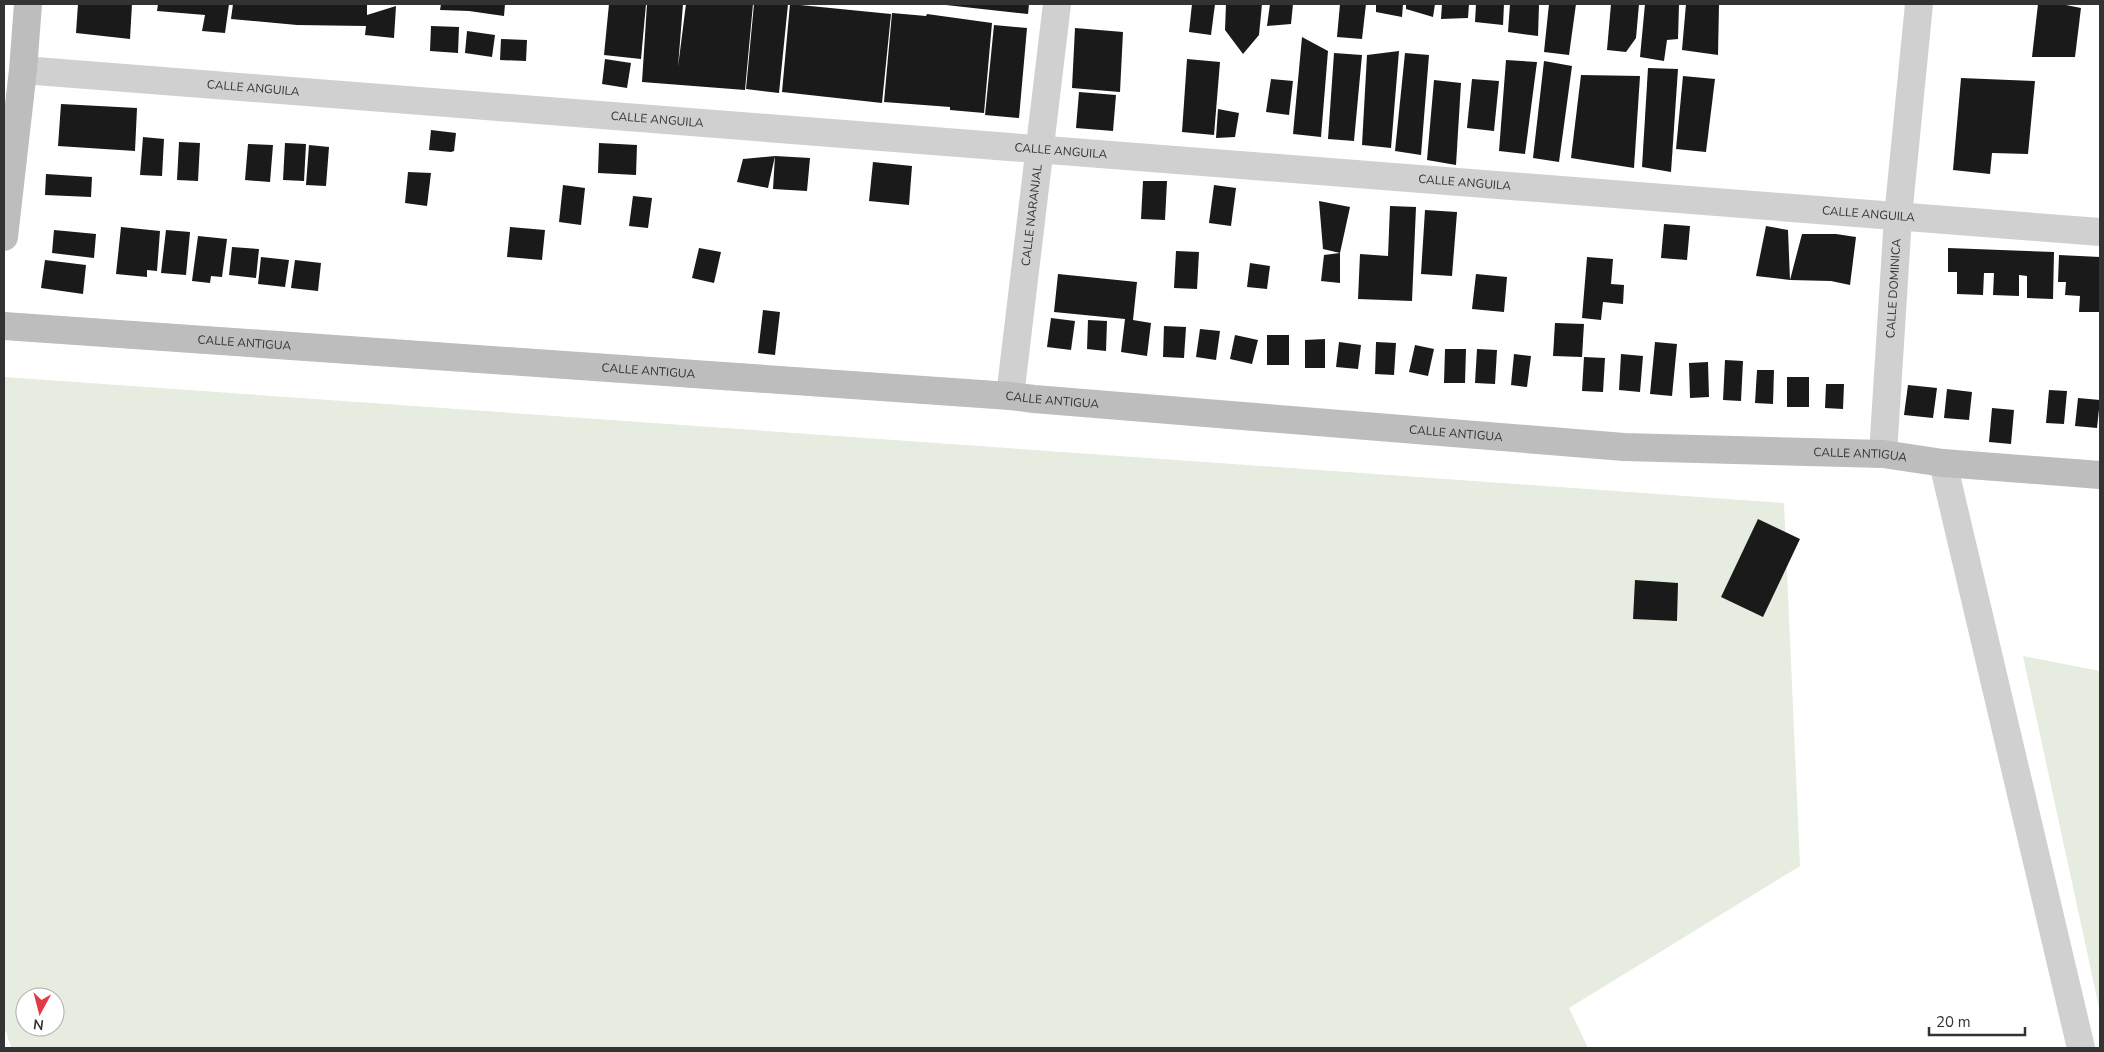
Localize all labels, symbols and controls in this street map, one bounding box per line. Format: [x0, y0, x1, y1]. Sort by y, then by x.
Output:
street label: CALLE ANGUILA [206, 76, 301, 100]
street label: CALLE ANGUILA [610, 108, 704, 131]
street label: CALLE ANGUILA [1014, 139, 1108, 163]
street label: CALLE NARANJAL [1018, 163, 1046, 267]
street label: CALLE ANGUILA [1418, 171, 1512, 194]
street label: CALLE ANGUILA [1821, 202, 1916, 226]
street label: CALLE DOMINICA [1882, 238, 1905, 339]
street label: CALLE ANTIGUA [197, 331, 292, 354]
street label: CALLE ANTIGUA [601, 360, 696, 382]
street label: CALLE ANTIGUA [1005, 388, 1100, 412]
street label: CALLE ANTIGUA [1409, 422, 1504, 445]
street label: CALLE ANTIGUA [1813, 444, 1908, 466]
north arrow [15, 987, 65, 1037]
scale bar [1929, 1004, 2025, 1036]
text: 20 m [1936, 1012, 1971, 1032]
text: N [32, 1014, 45, 1034]

